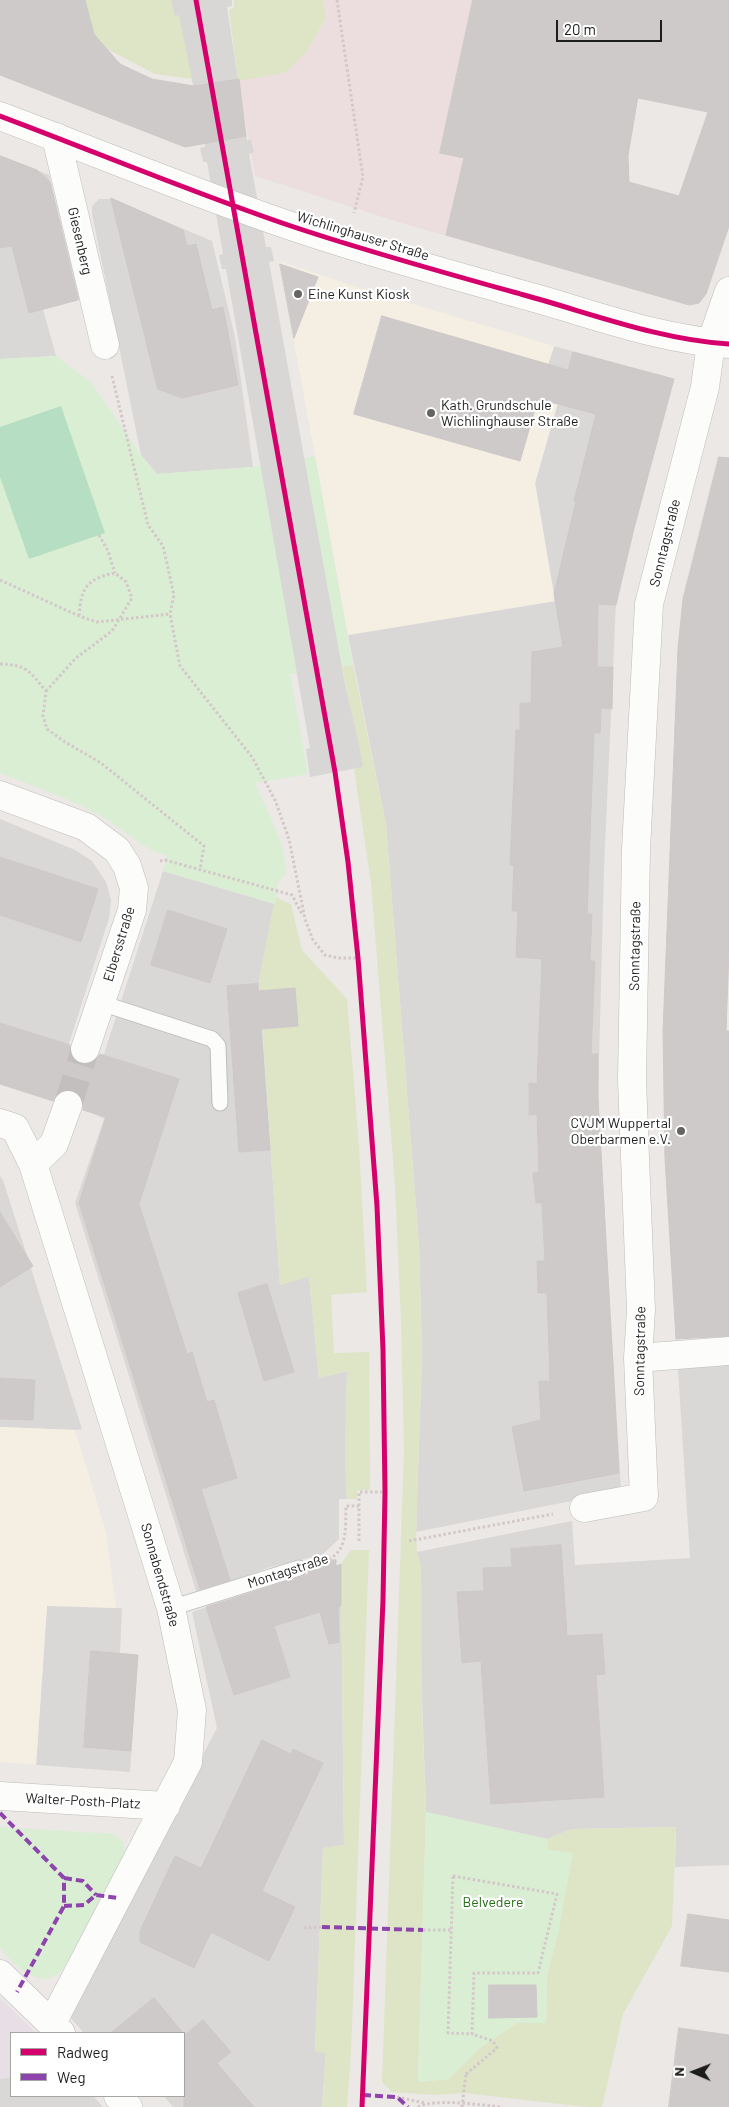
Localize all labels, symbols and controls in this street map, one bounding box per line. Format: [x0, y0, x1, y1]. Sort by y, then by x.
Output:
scale bar [559, 10, 665, 42]
text: 20 m [564, 20, 596, 38]
street label: Giesenberg [64, 206, 96, 276]
street label: Wichlinghauser Straße [295, 208, 431, 264]
place label: Eine Kunst Kiosk [308, 286, 409, 302]
marker: Eine Kunst Kiosk [292, 288, 304, 300]
place label: Kath. Grundschule Wichlinghauser Straße [441, 397, 579, 430]
marker: Kath. Grundschule Wichlinghauser Straße [425, 407, 437, 419]
street label: Sonntagstraße [646, 497, 684, 589]
street label: Sonntagstraße [626, 901, 644, 991]
street label: Elbersstraße [100, 904, 138, 984]
place label: CVJM Wuppertal Oberbarmen e.V. [570, 1115, 671, 1148]
marker: CVJM Wuppertal Oberbarmen e.V. [675, 1125, 687, 1137]
street label: Sonntagstraße [631, 1306, 649, 1396]
street label: Sonnabendstraße [137, 1521, 183, 1629]
street label: Montagstraße [245, 1550, 331, 1592]
street label: Walter-Posth-Platz [25, 1790, 141, 1812]
park label: Belvedere [463, 1894, 523, 1910]
legend [10, 2032, 185, 2097]
text: Radweg [57, 2043, 109, 2061]
north arrow [669, 2047, 719, 2097]
text: N [670, 2067, 687, 2077]
text: Weg [57, 2068, 85, 2086]

